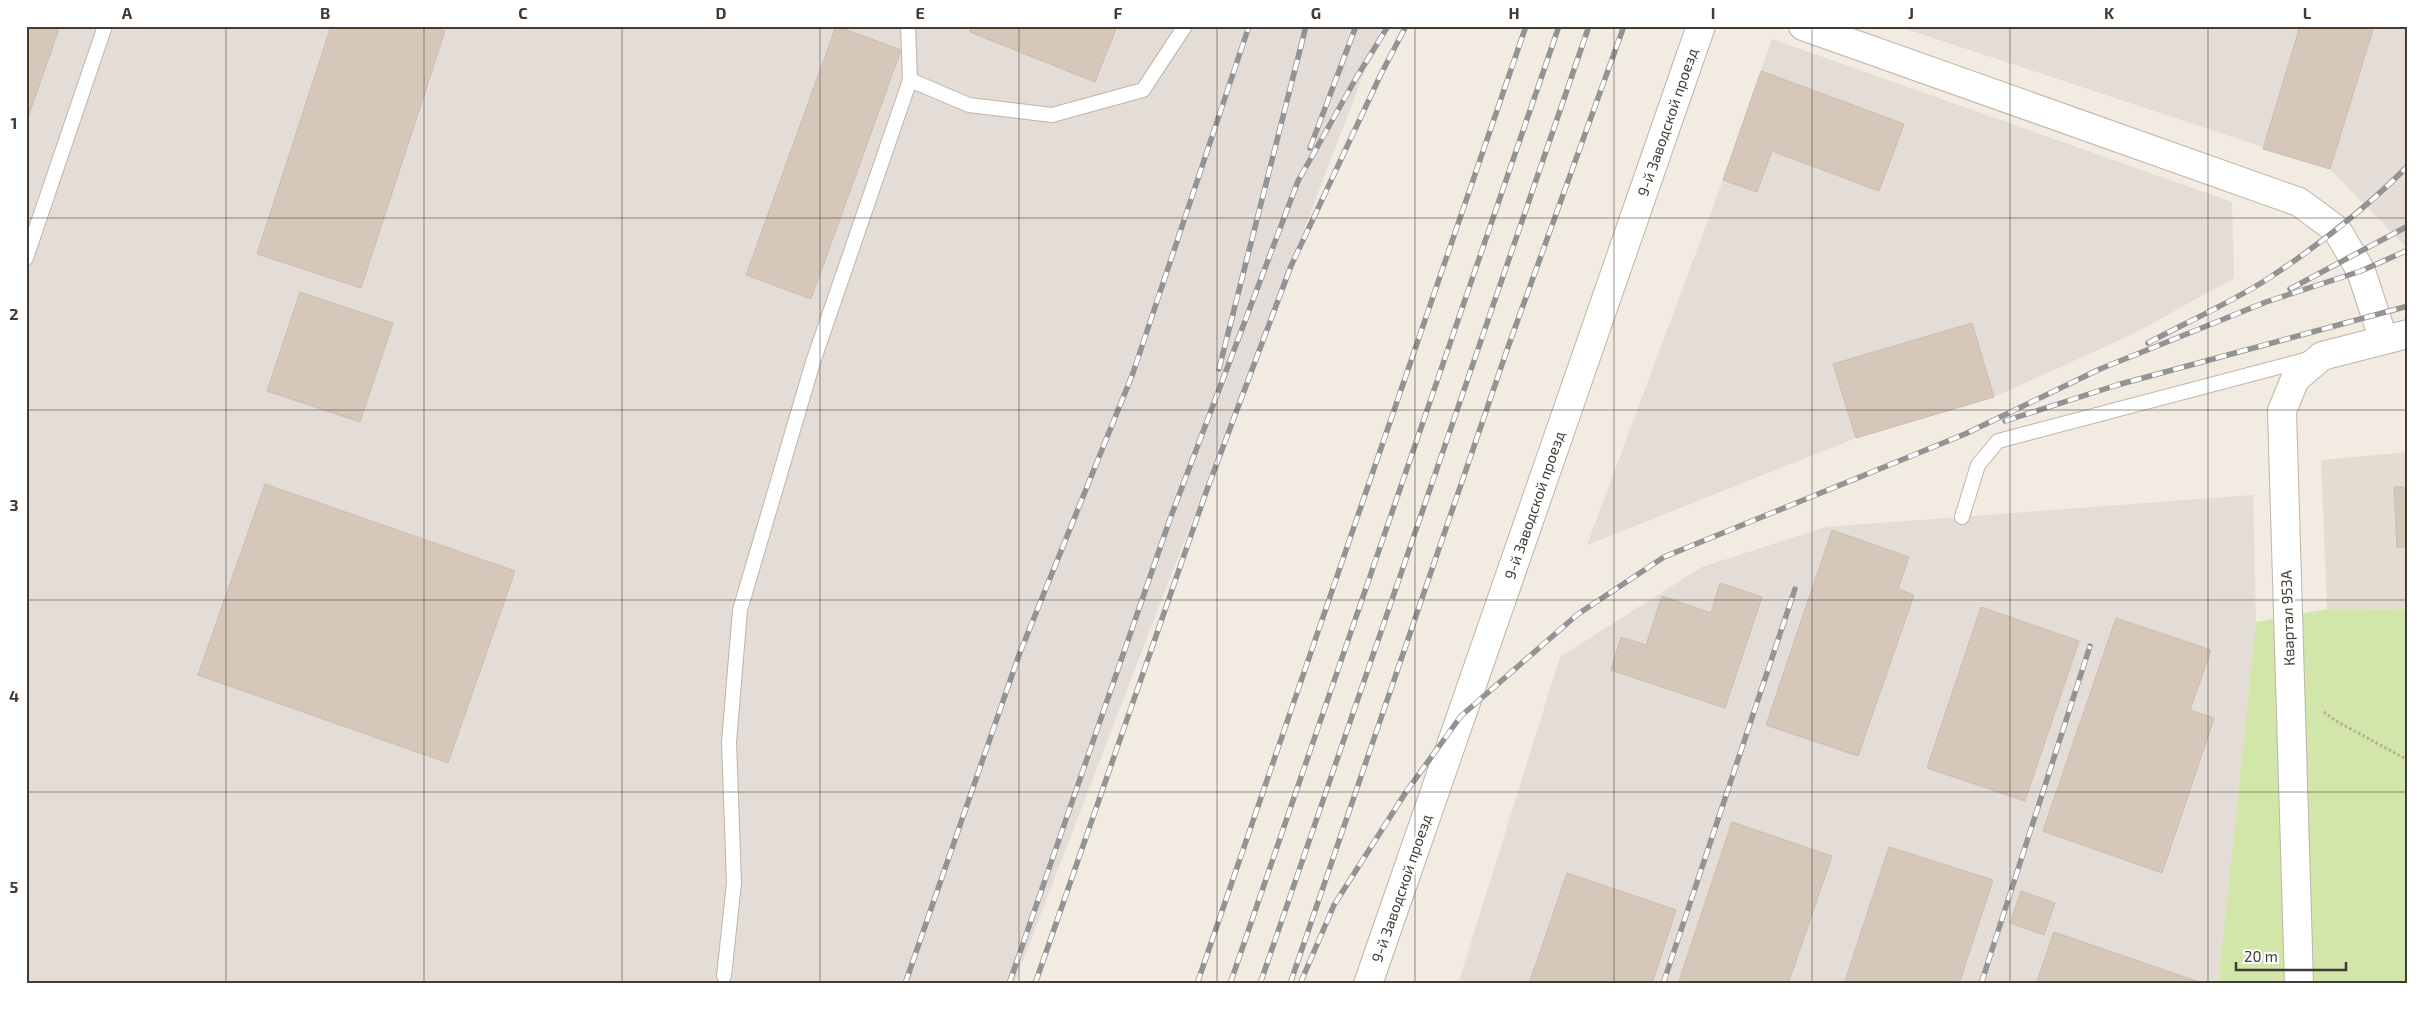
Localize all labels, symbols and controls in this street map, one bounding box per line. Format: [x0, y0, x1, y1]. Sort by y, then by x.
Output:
text: A [122, 3, 133, 22]
text: B [320, 3, 330, 22]
text: C [518, 3, 528, 22]
text: D [716, 3, 727, 22]
text: E [915, 3, 925, 22]
text: F [1114, 3, 1123, 22]
text: G [1311, 3, 1321, 22]
text: H [1508, 3, 1520, 22]
text: I [1711, 3, 1715, 22]
text: J [1908, 3, 1914, 22]
text: K [2104, 3, 2115, 22]
text: L [2303, 3, 2312, 22]
street label: 9-й Заводской проезд [1633, 45, 1701, 199]
text: 1 [11, 113, 17, 132]
text: 2 [9, 304, 19, 323]
street label: 9-й Заводской проезд [1500, 428, 1568, 582]
text: 3 [9, 495, 19, 514]
street label: Квартал 953А [2276, 569, 2298, 666]
text: 4 [9, 686, 19, 705]
street label: 9-й Заводской проезд [1367, 811, 1435, 965]
text: 5 [10, 877, 19, 896]
scale bar [2236, 940, 2346, 972]
text: 20 m [2244, 947, 2278, 965]

